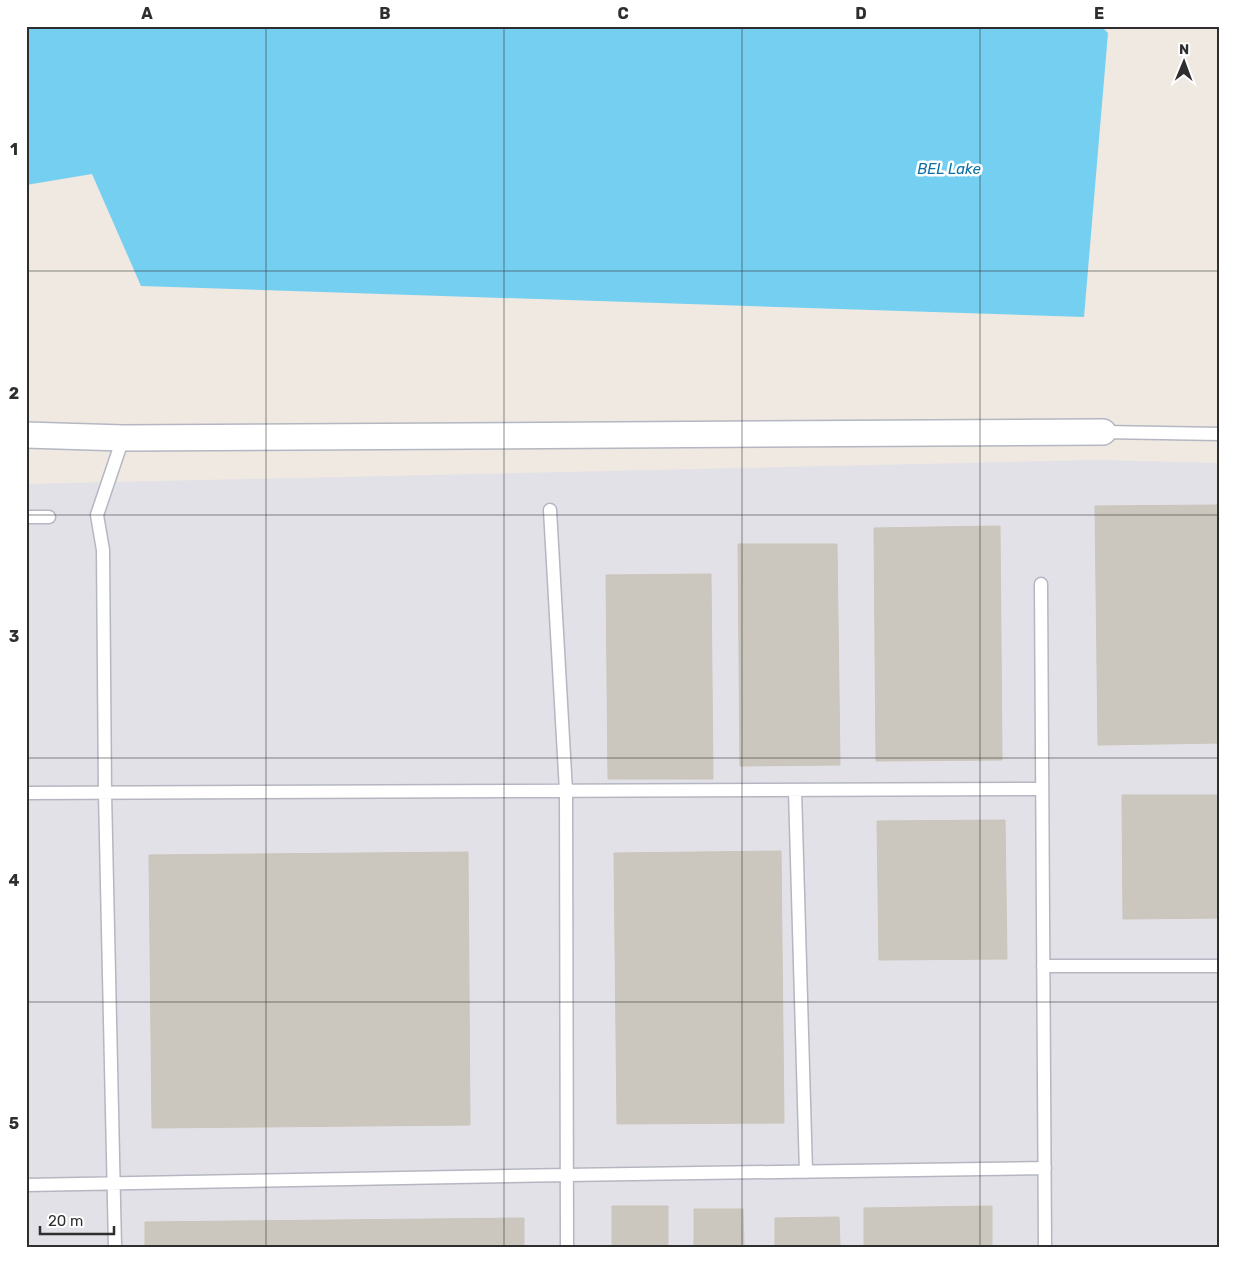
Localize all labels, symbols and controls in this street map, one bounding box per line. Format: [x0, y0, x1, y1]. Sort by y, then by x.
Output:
text: A [141, 4, 153, 23]
text: B [379, 4, 391, 23]
text: C [617, 4, 629, 23]
text: D [855, 4, 867, 23]
text: E [1094, 4, 1104, 23]
north arrow [1158, 38, 1208, 88]
text: N [1179, 41, 1189, 58]
text: 1 [10, 140, 18, 159]
water label: BEL Lake [917, 160, 981, 178]
text: 2 [9, 384, 19, 403]
text: 3 [9, 627, 19, 646]
text: 4 [9, 871, 20, 890]
text: 5 [9, 1114, 19, 1133]
scale bar [40, 1203, 114, 1235]
text: 20 m [48, 1212, 83, 1230]

